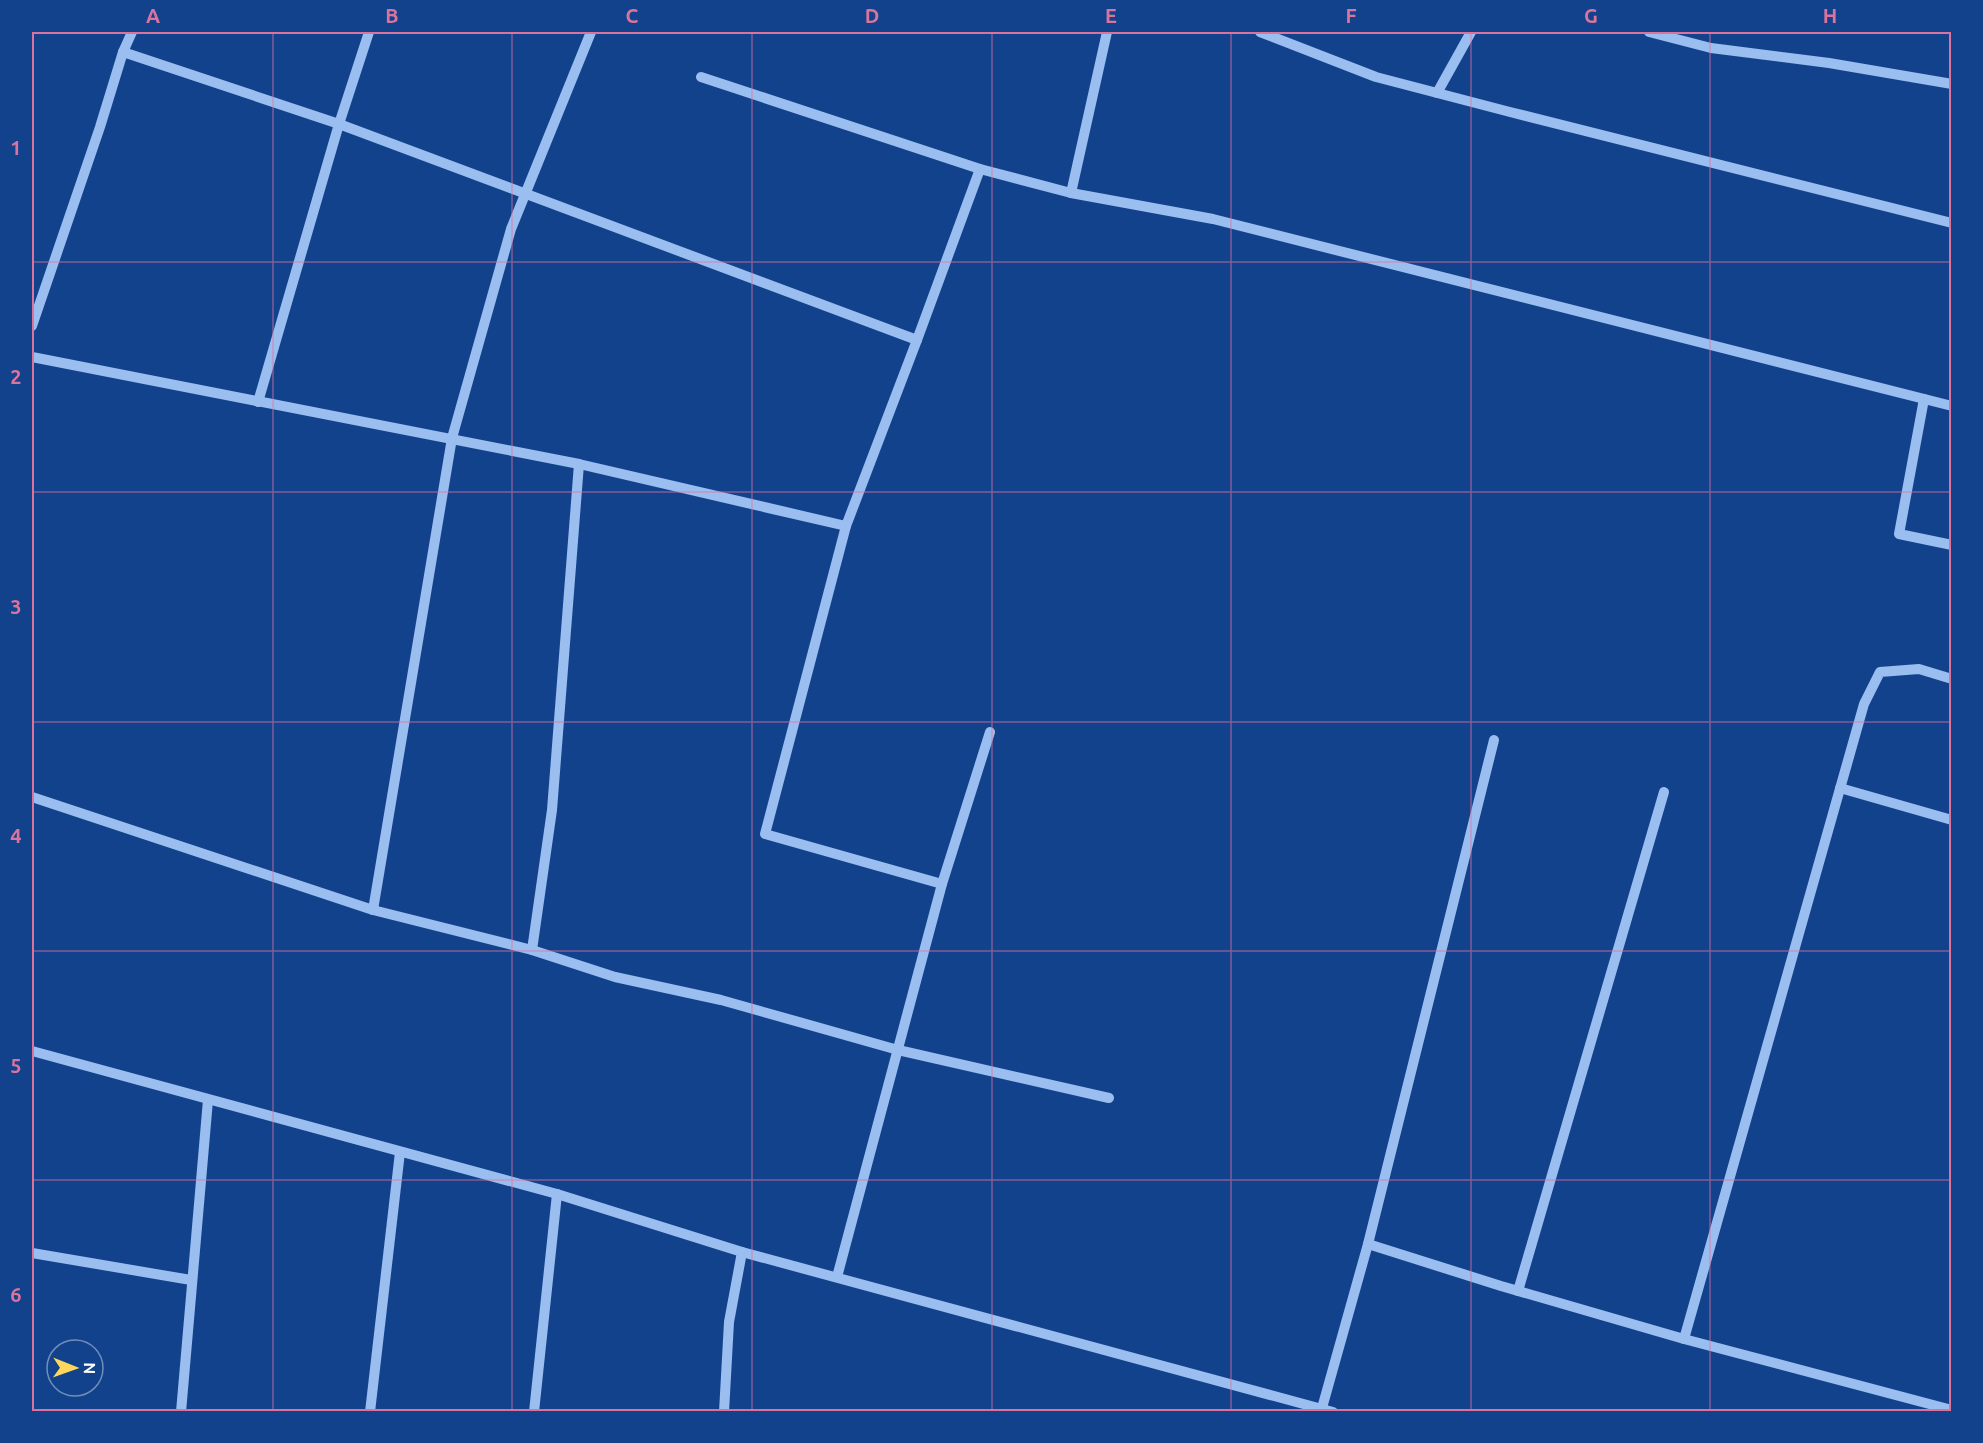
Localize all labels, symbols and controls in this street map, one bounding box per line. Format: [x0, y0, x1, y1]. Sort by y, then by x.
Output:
text: A [146, 4, 160, 27]
text: B [385, 4, 399, 27]
text: C [626, 4, 639, 27]
text: D [865, 4, 879, 27]
text: E [1105, 4, 1117, 27]
text: F [1345, 4, 1357, 27]
text: G [1584, 4, 1598, 27]
text: H [1823, 4, 1837, 27]
text: 1 [10, 136, 22, 159]
text: 2 [10, 365, 22, 388]
text: 3 [10, 595, 22, 618]
text: 4 [10, 824, 22, 847]
text: 5 [10, 1054, 22, 1077]
text: 6 [10, 1283, 22, 1306]
north arrow [45, 1338, 105, 1398]
text: N [81, 1362, 99, 1374]

